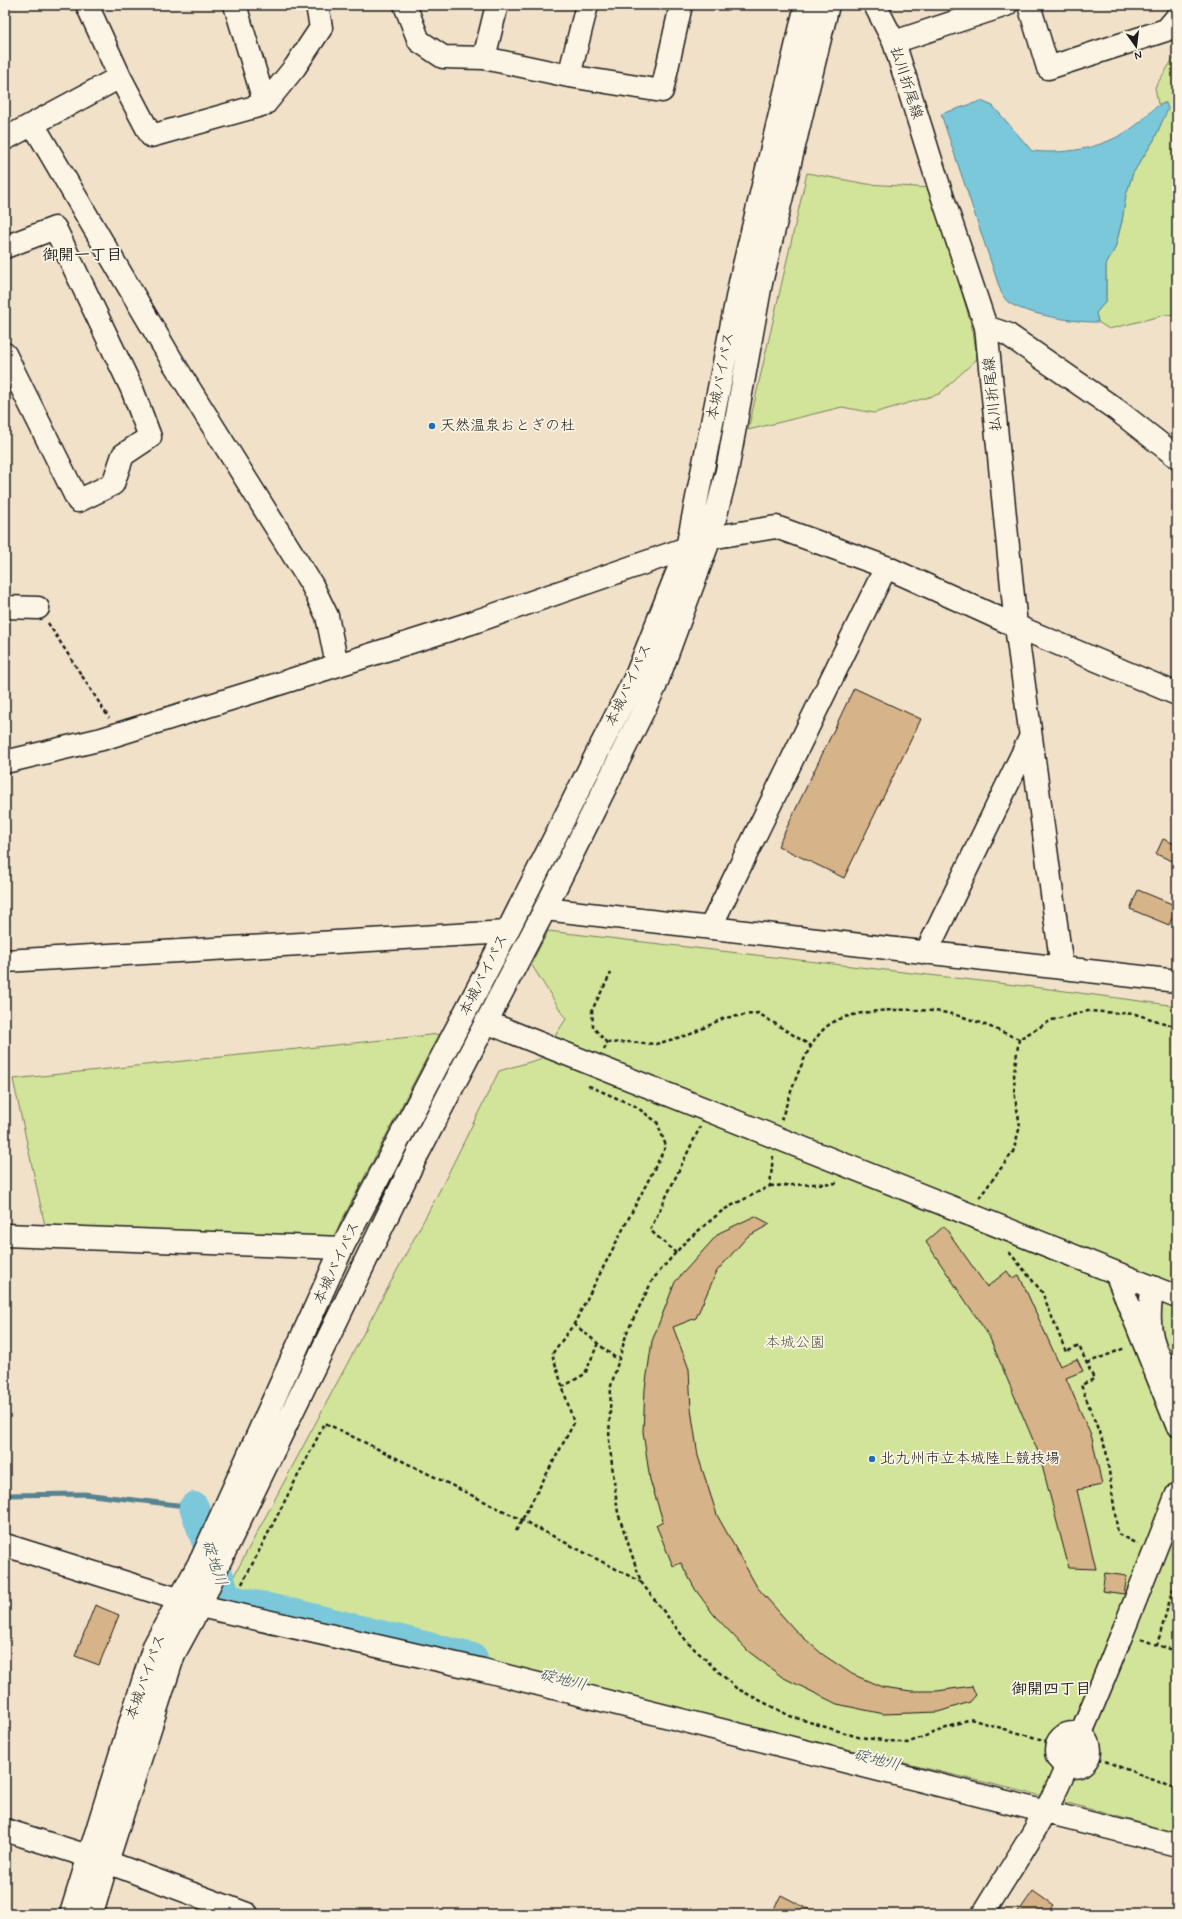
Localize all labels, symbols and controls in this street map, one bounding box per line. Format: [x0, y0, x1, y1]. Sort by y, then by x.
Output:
north arrow [1116, 26, 1156, 66]
street label: 払川折尾線 [885, 44, 927, 122]
text: N [1133, 47, 1143, 62]
district label: 御開一丁目 [42, 245, 122, 266]
street label: 本城バイパス [703, 330, 739, 422]
street label: 払川折尾線 [979, 356, 1007, 432]
place label: 天然温泉おとぎの杜 [440, 416, 575, 436]
marker: 天然温泉おとぎの杜 [427, 421, 437, 431]
street label: 本城バイパス [601, 640, 657, 730]
street label: 本城バイパス [455, 930, 513, 1020]
street label: 本城バイパス [309, 1218, 365, 1308]
park label: 本城公園 [765, 1333, 825, 1353]
place label: 北九州市立本城陸上競技場 [880, 1449, 1060, 1469]
marker: 北九州市立本城陸上競技場 [867, 1454, 877, 1464]
water label: 碇地川 [196, 1537, 232, 1589]
street label: 本城バイパス [121, 1631, 171, 1723]
water label: 碇地川 [537, 1664, 589, 1696]
district label: 御開四丁目 [1011, 1679, 1091, 1700]
water label: 碇地川 [851, 1744, 903, 1776]

